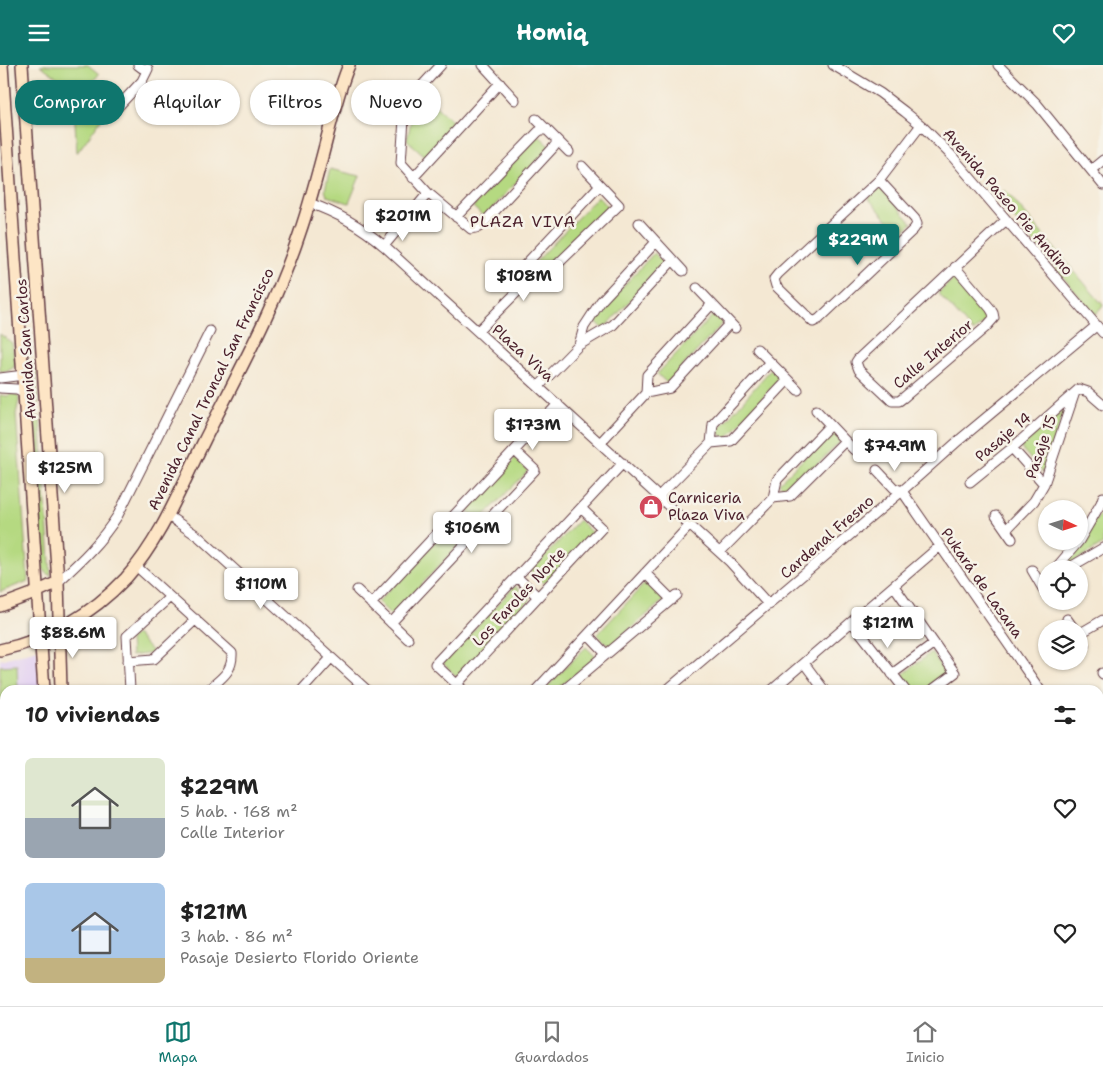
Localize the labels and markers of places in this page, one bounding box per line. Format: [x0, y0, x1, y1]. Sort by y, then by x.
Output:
pin: $201M [368, 199, 438, 242]
pin: $229M [823, 223, 893, 266]
pin: $108M [489, 259, 559, 302]
pin: $173M [498, 409, 568, 451]
pin: $74.9M [854, 429, 936, 472]
pin: $125M [30, 451, 100, 494]
place label: Carniceria Plaza Viva [668, 488, 746, 525]
shop icon: Carniceria Plaza Viva [638, 494, 664, 520]
pin: $106M [437, 511, 507, 554]
pin: $110M [226, 567, 296, 610]
pin: $121M [853, 607, 923, 649]
pin: $88.6M [32, 617, 114, 659]

